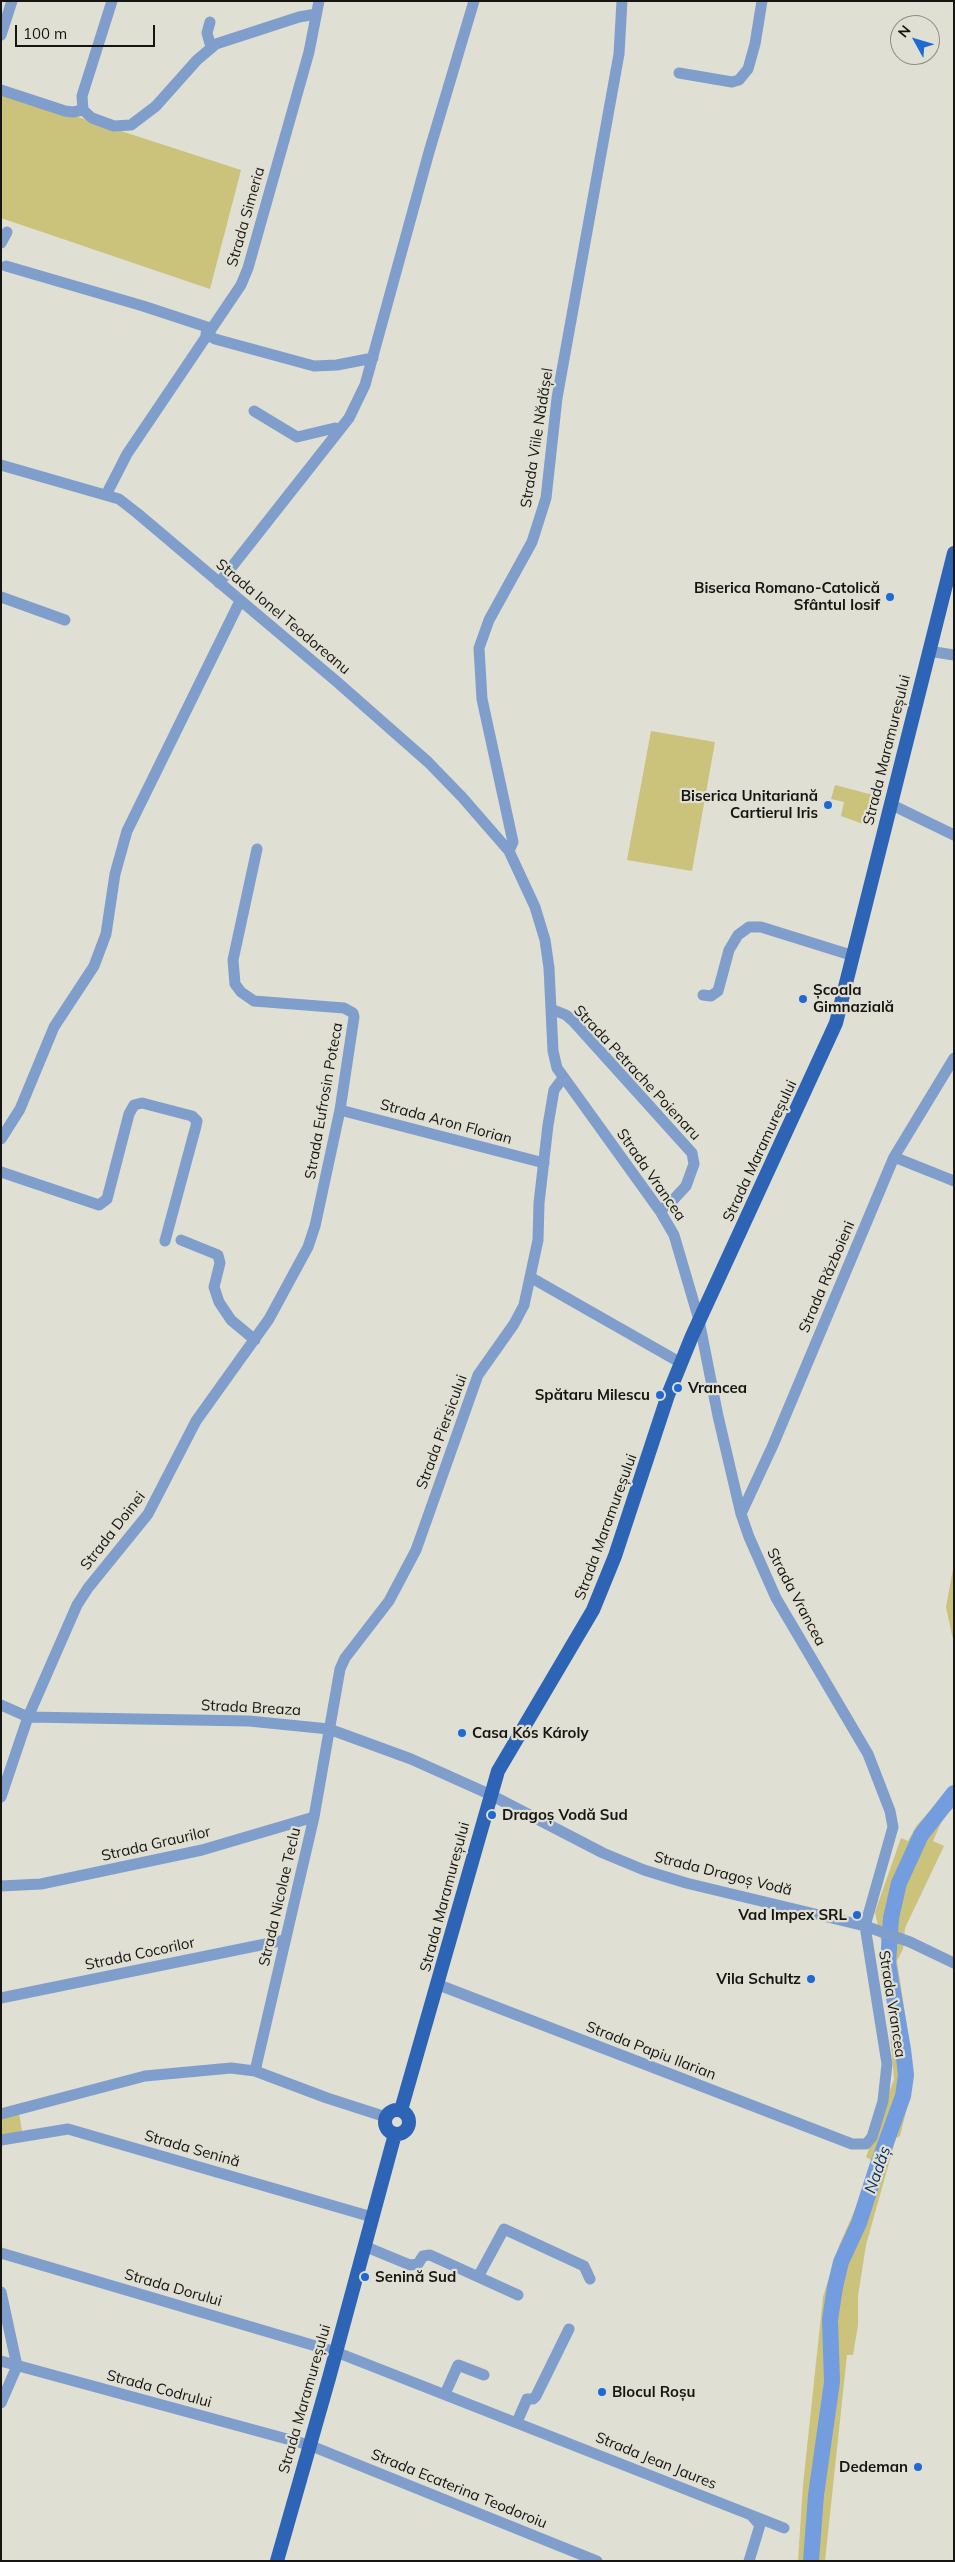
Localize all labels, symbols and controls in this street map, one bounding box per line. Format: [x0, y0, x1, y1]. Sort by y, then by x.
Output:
scale bar [18, 15, 158, 47]
north arrow [890, 15, 940, 65]
text: N [894, 21, 914, 41]
text: 100 m [23, 24, 67, 43]
street label: Strada Simeria [223, 165, 269, 269]
street label: Strada Viile Nădășel [517, 367, 557, 509]
street label: Strada Ionel Teodoreanu [212, 556, 354, 678]
place label: Biserica Romano-Catolică Sfântul Iosif [694, 579, 880, 614]
marker: Biserica Romano-Catolică Sfântul Iosif [884, 591, 896, 603]
street label: Strada Maramureșului [860, 673, 914, 827]
place label: Biserica Unitariană Cartierul Iris [681, 787, 818, 822]
marker: Biserica Unitariană Cartierul Iris [822, 799, 834, 811]
place label: Școala Gimnazială [813, 981, 894, 1016]
marker: Școala Gimnazială [797, 993, 809, 1005]
street label: Strada Petrache Poienaru [570, 1002, 704, 1144]
street label: Strada Eufrosin Poteca [301, 1021, 347, 1181]
street label: Strada Maramureșului [719, 1077, 801, 1225]
street label: Strada Aron Florian [378, 1096, 514, 1148]
street label: Strada Vrancea [613, 1126, 689, 1224]
street label: Strada Războieni [795, 1218, 859, 1336]
street label: Strada Piersicului [413, 1372, 471, 1492]
place label: Vrancea [688, 1379, 747, 1397]
marker: Vrancea [672, 1382, 684, 1394]
place label: Spătaru Milescu [535, 1386, 650, 1404]
marker: Spătaru Milescu [654, 1389, 666, 1401]
street label: Strada Maramureșului [571, 1451, 641, 1603]
street label: Strada Doinei [77, 1488, 149, 1574]
street label: Strada Vrancea [763, 1545, 829, 1649]
street label: Strada Breaza [200, 1696, 302, 1720]
place label: Casa Kós Károly [472, 1724, 589, 1742]
marker: Casa Kós Károly [456, 1727, 468, 1739]
place label: Dragoș Vodă Sud [502, 1806, 628, 1824]
marker: Dragoș Vodă Sud [486, 1809, 498, 1821]
street label: Strada Maramureșului [416, 1820, 474, 1974]
street label: Strada Graurilor [100, 1823, 212, 1865]
street label: Strada Nicolae Teclu [255, 1826, 305, 1968]
street label: Strada Dragoș Vodă [652, 1848, 794, 1900]
place label: Vad Impex SRL [738, 1906, 847, 1924]
marker: Vad Impex SRL [851, 1909, 863, 1921]
street label: Strada Cocorilor [84, 1934, 196, 1974]
street label: Strada Vrancea [875, 1949, 909, 2059]
place label: Vila Schultz [716, 1970, 801, 1988]
marker: Vila Schultz [805, 1973, 817, 1985]
street label: Strada Papiu Ilarian [584, 2018, 718, 2084]
street label: Strada Senină [142, 2127, 242, 2171]
water label: Nadăș [861, 2144, 895, 2196]
street label: Strada Dorului [122, 2265, 224, 2311]
place label: Senină Sud [375, 2268, 456, 2286]
marker: Senină Sud [359, 2271, 371, 2283]
street label: Strada Maramureșului [275, 2322, 335, 2476]
street label: Strada Codrului [104, 2366, 214, 2412]
place label: Blocul Roșu [612, 2383, 695, 2401]
marker: Blocul Roșu [596, 2386, 608, 2398]
street label: Strada Jean Jaures [593, 2428, 719, 2494]
street label: Strada Ecaterina Teodoroiu [368, 2445, 550, 2533]
place label: Dedeman [839, 2458, 908, 2476]
marker: Dedeman [912, 2461, 924, 2473]

